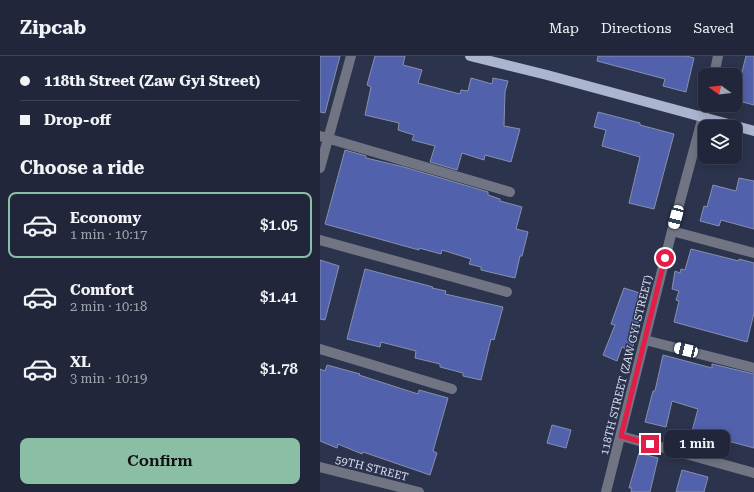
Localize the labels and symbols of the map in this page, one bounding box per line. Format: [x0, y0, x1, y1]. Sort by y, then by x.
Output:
north arrow [698, 68, 742, 112]
car [667, 204, 685, 230]
route start [656, 249, 674, 267]
street label: 118TH STREET (ZAW GYI STREET) [598, 273, 655, 456]
car [673, 341, 699, 359]
callout: 1 min [664, 430, 730, 458]
route end [641, 435, 659, 453]
street label: 59TH STREET [334, 453, 410, 484]

